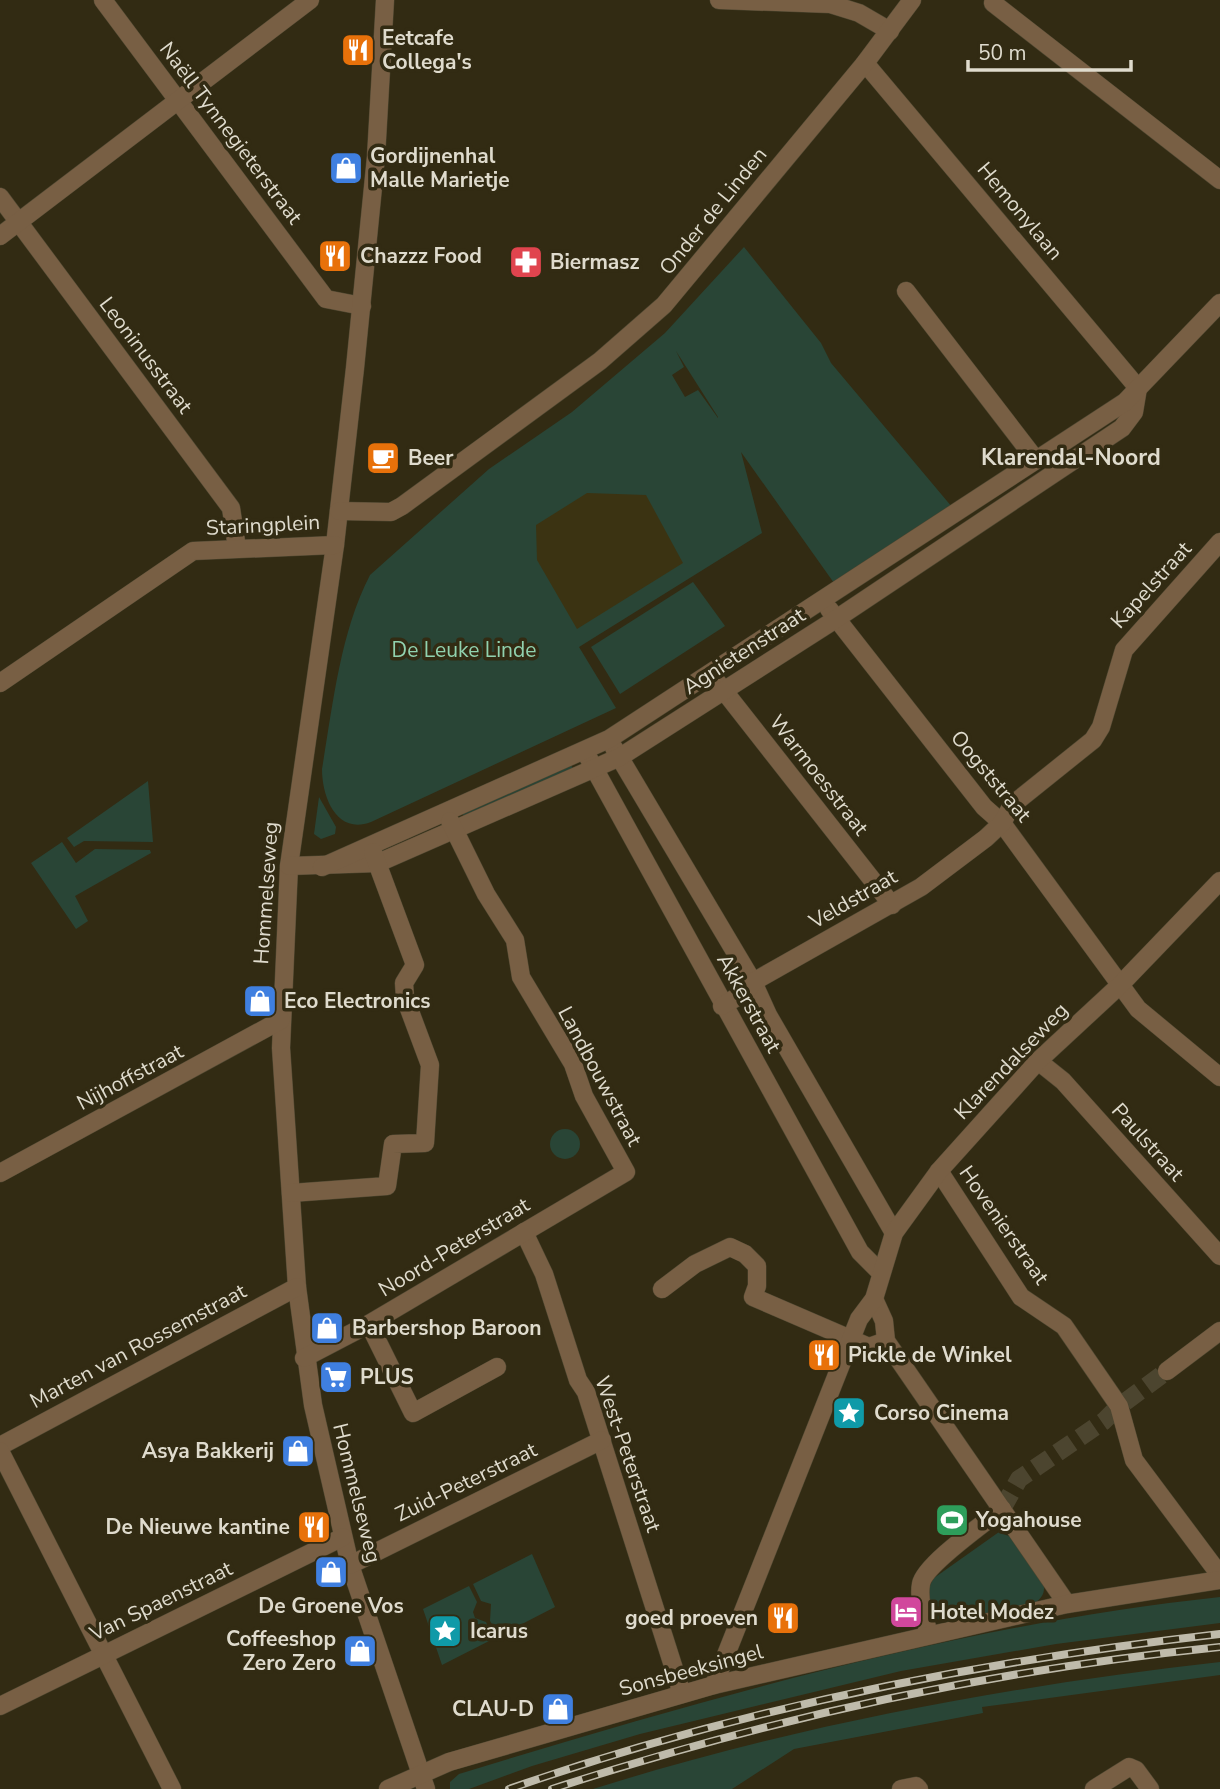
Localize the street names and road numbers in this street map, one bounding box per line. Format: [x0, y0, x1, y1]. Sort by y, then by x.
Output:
street label: Naëll Tynnegieterstraat [153, 36, 309, 230]
street label: Onder de Linden [653, 141, 773, 281]
street label: Hemonylaan [971, 156, 1069, 266]
street label: Leoninusstraat [93, 291, 199, 419]
street label: Staringplein [205, 508, 321, 542]
street label: Kapelstraat [1104, 535, 1198, 635]
street label: Agnietenstraat [678, 601, 811, 701]
street label: Warmoesstraat [763, 709, 875, 842]
street label: Oogststraat [944, 724, 1038, 828]
street label: Hommelseweg [247, 821, 285, 965]
street label: Veldstraat [803, 862, 903, 936]
street label: Akkerstraat [710, 949, 788, 1058]
street label: Klarendalseweg [948, 996, 1074, 1126]
street label: Landbouwstraat [551, 1001, 649, 1151]
street label: Nijhoffstraat [72, 1037, 189, 1117]
street label: Paulstraat [1105, 1097, 1191, 1188]
street label: Hovenierstraat [953, 1160, 1056, 1291]
street label: Noord-Peterstraat [373, 1190, 535, 1303]
street label: Marten van Rossemstraat [25, 1277, 252, 1415]
street label: West-Peterstraat [588, 1372, 668, 1536]
street label: Hommelseweg [326, 1420, 388, 1566]
street label: Zuid-Peterstraat [391, 1435, 542, 1528]
street label: Van Spaenstraat [84, 1554, 238, 1648]
street label: Sonsbeeksingel [616, 1637, 767, 1703]

